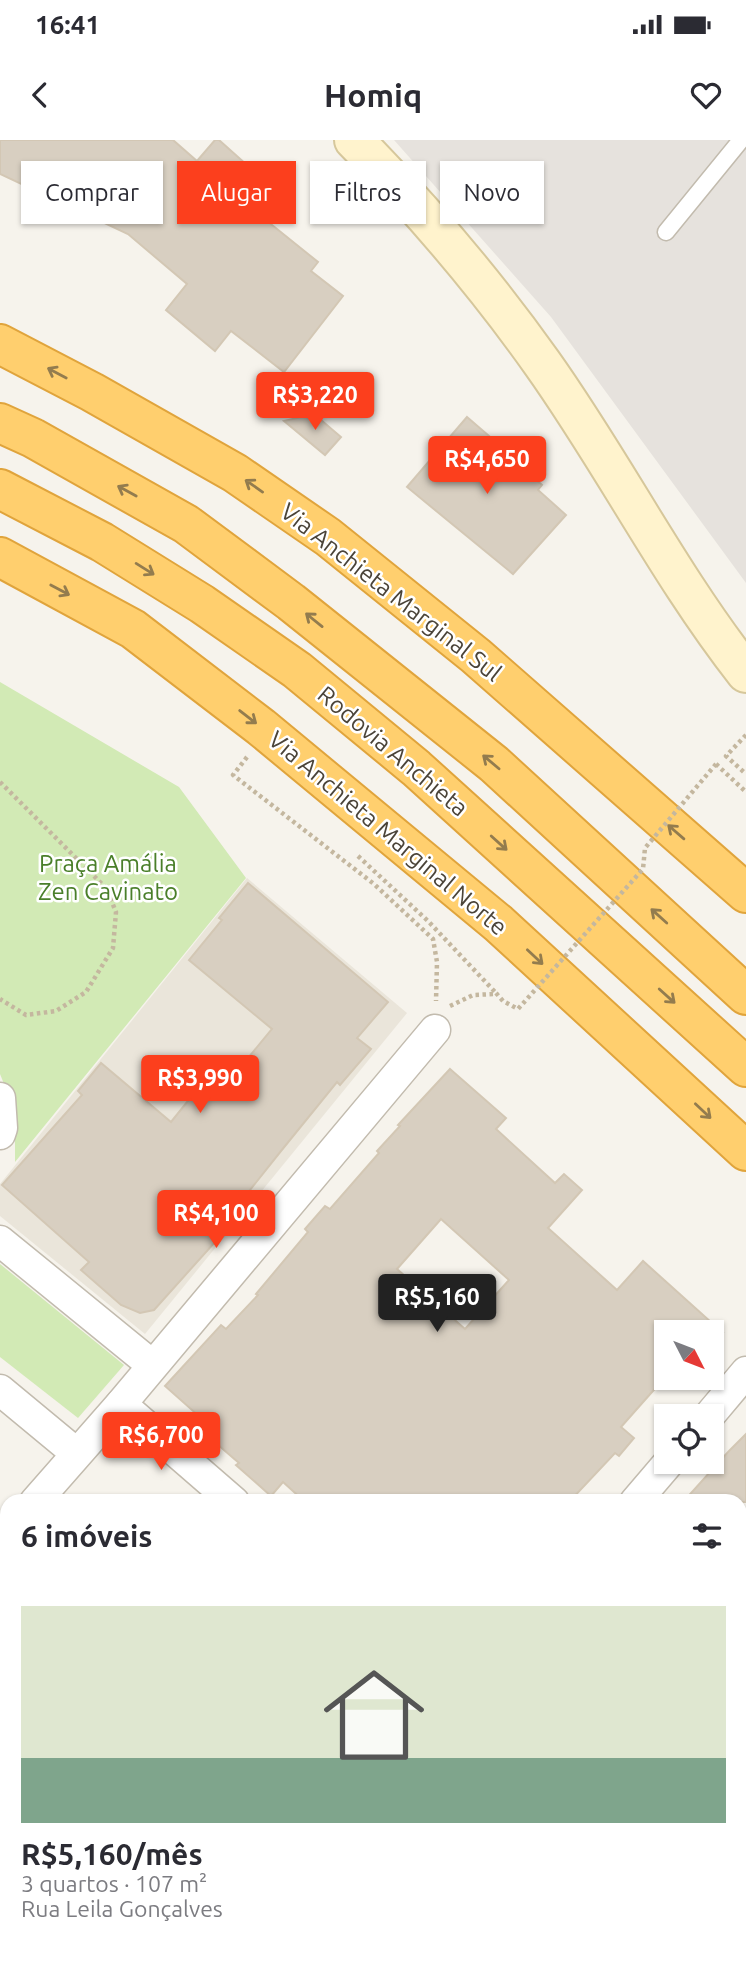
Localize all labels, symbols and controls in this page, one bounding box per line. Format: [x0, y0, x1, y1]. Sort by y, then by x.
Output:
text: 16:41 [35, 10, 100, 39]
icon: back [21, 76, 59, 114]
icon: heart [687, 76, 725, 114]
text: Homiq [324, 77, 422, 113]
chip: Comprar [21, 161, 163, 224]
chip: Alugar [177, 161, 296, 224]
chip: Filtros [310, 161, 426, 224]
chip: Novo [440, 161, 544, 224]
one-way arrow [47, 366, 68, 379]
pin: R$3,220 [250, 372, 380, 432]
text: R$3,220 [272, 382, 358, 407]
pin: R$4,650 [422, 436, 552, 496]
text: R$4,650 [444, 446, 530, 471]
one-way arrow [245, 479, 264, 493]
one-way arrow [117, 484, 138, 497]
street label: Via Anchieta Marginal Sul [275, 497, 507, 687]
one-way arrow [135, 562, 155, 576]
one-way arrow [49, 583, 70, 597]
one-way arrow [305, 613, 323, 628]
street label: Rodovia Anchieta [313, 680, 473, 822]
one-way arrow [238, 710, 256, 725]
street label: Via Anchieta Marginal Norte [263, 725, 513, 941]
one-way arrow [482, 755, 500, 771]
one-way arrow [668, 823, 685, 840]
one-way arrow [490, 835, 508, 851]
park label: Praça Amália Zen Cavinato [38, 850, 178, 905]
one-way arrow [651, 907, 668, 924]
one-way arrow [526, 949, 544, 965]
one-way arrow [658, 987, 675, 1004]
pin: R$3,990 [135, 1056, 265, 1115]
text: R$3,990 [157, 1065, 243, 1090]
one-way arrow [694, 1103, 712, 1119]
pin: R$4,100 [151, 1190, 281, 1250]
text: R$4,100 [173, 1200, 259, 1225]
pin: R$5,160 [372, 1274, 502, 1334]
text: R$5,160 [394, 1284, 480, 1309]
north arrow [654, 1320, 724, 1390]
map controls [654, 1320, 724, 1474]
button: locate [654, 1404, 724, 1474]
pin: R$6,700 [96, 1412, 226, 1472]
text: R$6,700 [118, 1422, 204, 1447]
icon: filters [688, 1517, 726, 1555]
text: 6 imóveis [21, 1519, 152, 1553]
icon: home [311, 1652, 437, 1778]
text: R$5,160/mês [21, 1837, 203, 1871]
text: 3 quartos · 107 m² [21, 1871, 207, 1896]
text: Rua Leila Gonçalves [21, 1896, 223, 1921]

